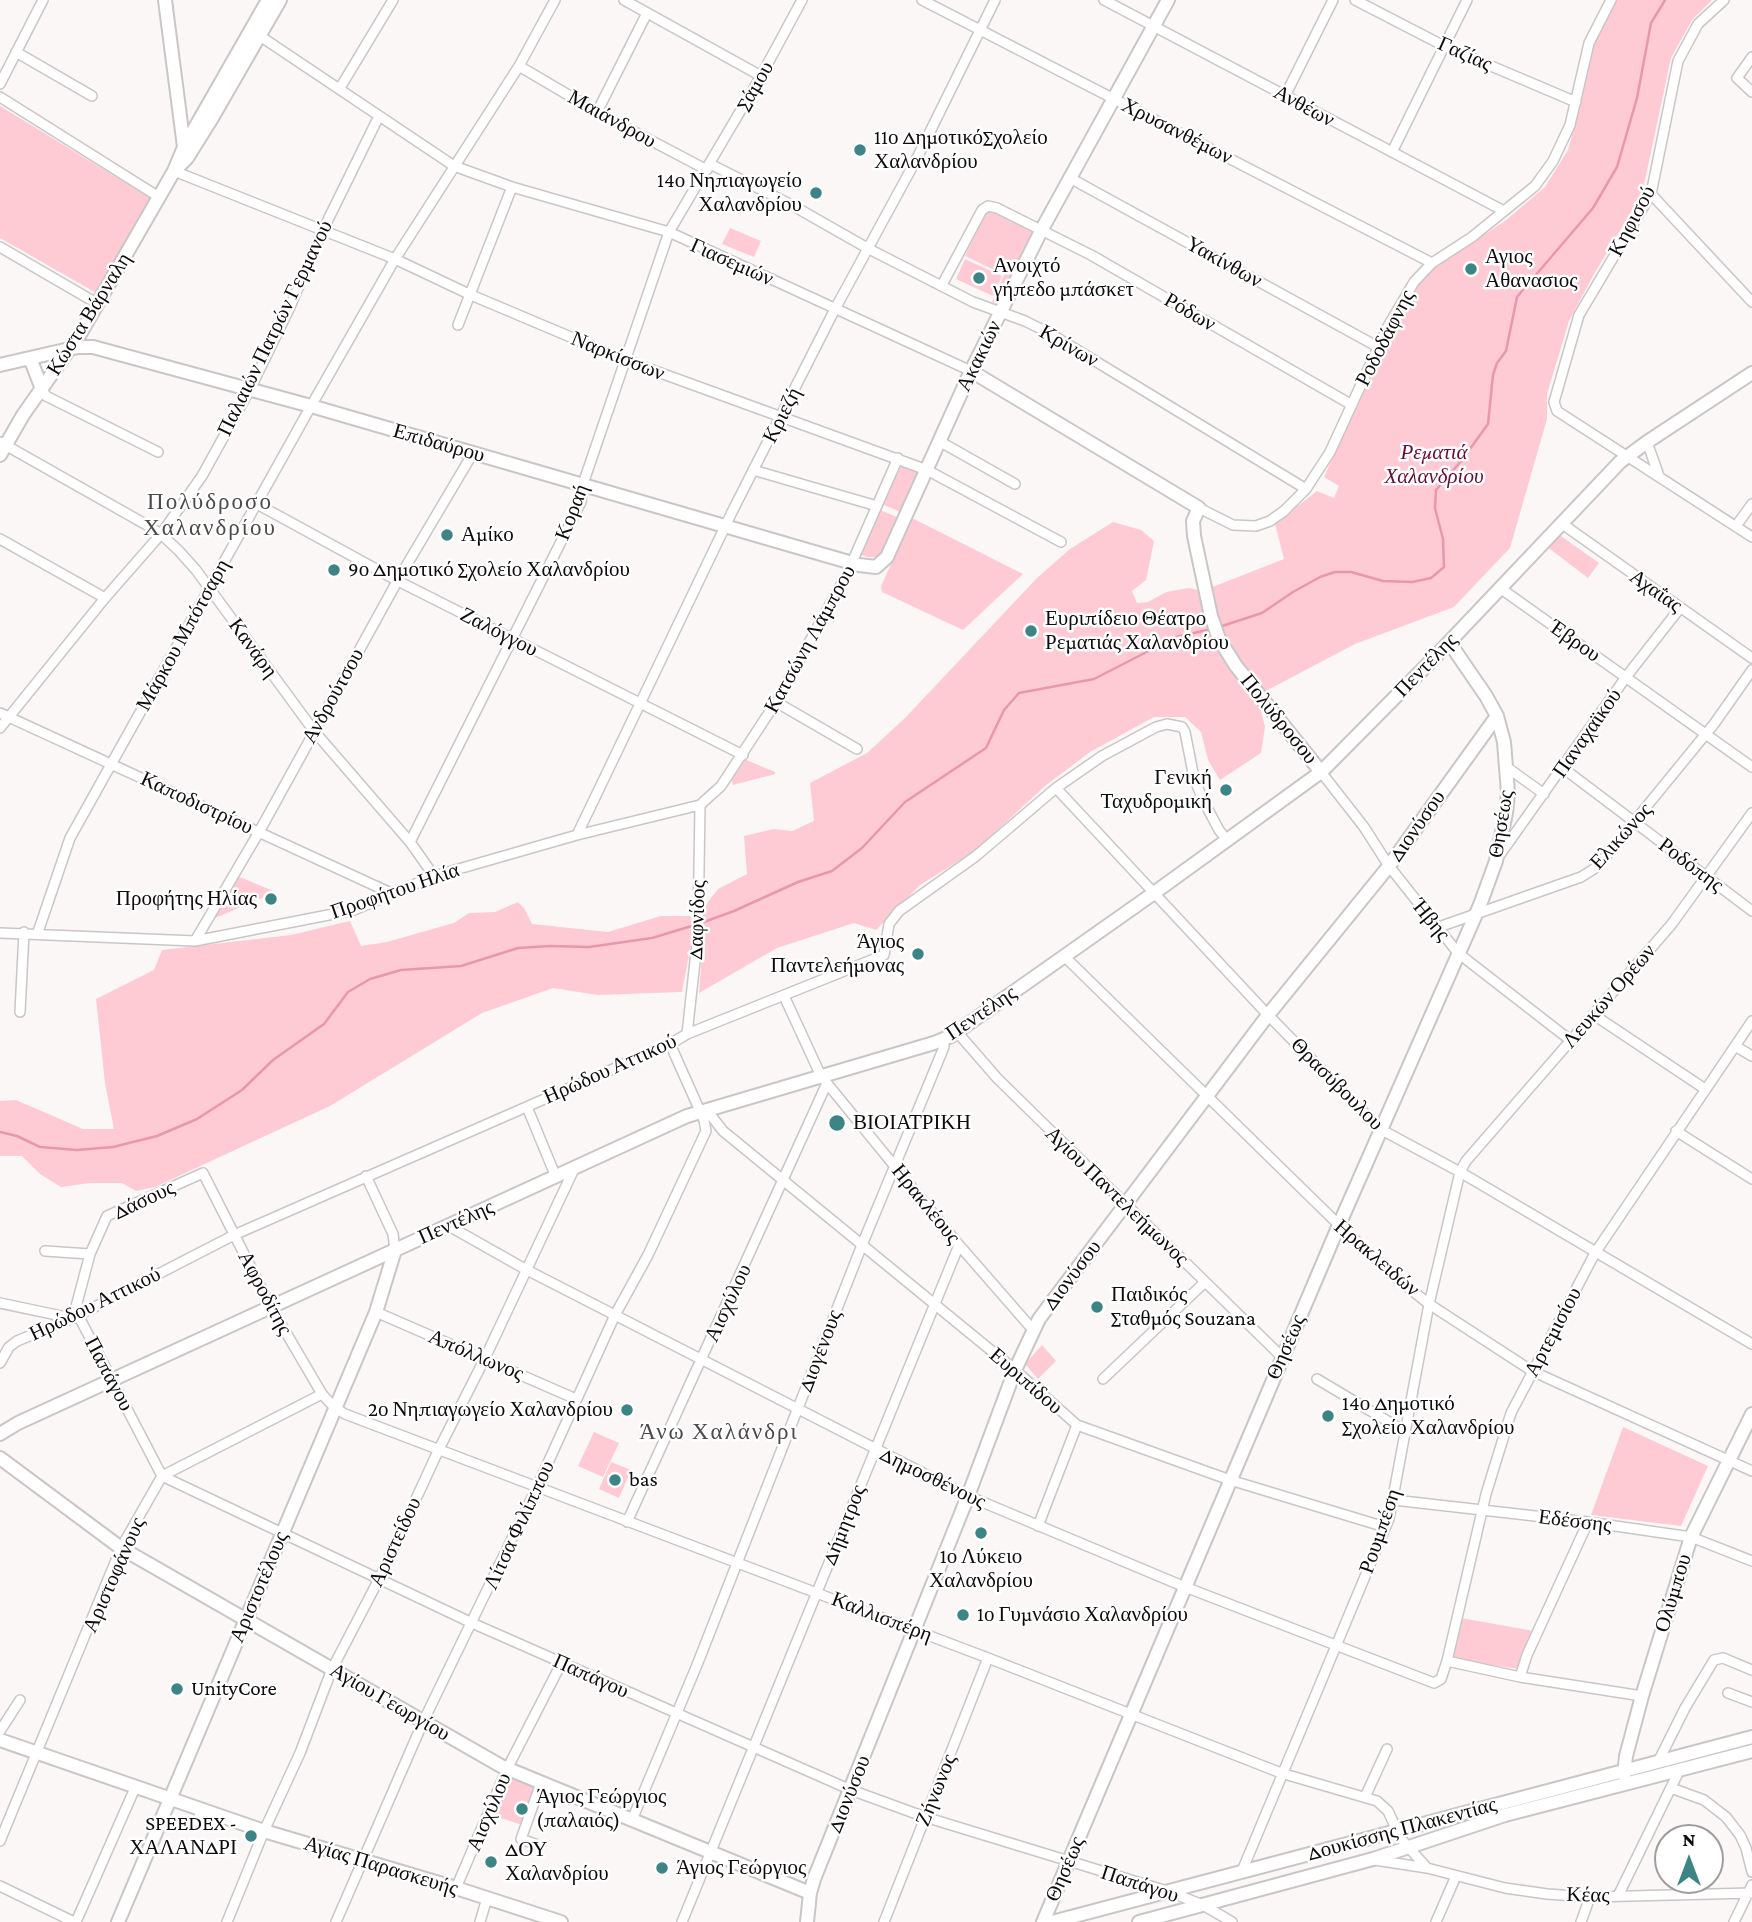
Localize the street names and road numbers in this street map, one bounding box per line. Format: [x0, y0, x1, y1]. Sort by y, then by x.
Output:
street label: Γαζίας [1434, 31, 1496, 77]
street label: Σάμου [731, 57, 779, 115]
street label: Ανθέων [1269, 80, 1339, 132]
street label: Μαιάνδρου [563, 84, 661, 154]
street label: Χρυσανθέμων [1117, 92, 1237, 170]
street label: Κηφισού [1603, 181, 1661, 261]
street label: Παλαιών Πατρών Γερμανού [212, 216, 338, 440]
street label: Υακίνθων [1182, 231, 1266, 293]
street label: Γιασεμιών [686, 233, 778, 291]
street label: Κώστα Βάρναλη [41, 248, 137, 380]
street label: Ροδοδάφνης [1350, 286, 1420, 390]
street label: Ρόδων [1160, 287, 1220, 337]
street label: Ακακιών [951, 316, 1007, 396]
street label: Κρίνων [1035, 319, 1103, 373]
street label: Ναρκίσσων [567, 326, 669, 386]
street label: Κριεζή [757, 383, 807, 447]
street label: Επιδαύρου [390, 418, 488, 468]
street label: Κοραή [550, 480, 594, 544]
street label: Μάρκου Μπότσαρη [131, 555, 235, 715]
street label: Κατσώνη Λάμπρου [759, 561, 861, 717]
street label: Αχαΐας [1625, 564, 1687, 618]
street label: Ζαλόγγου [456, 602, 542, 662]
street label: Κανάρη [223, 613, 283, 683]
street label: Έβρου [1545, 614, 1605, 668]
street label: Πεντέλης [1389, 627, 1463, 703]
street label: Ανδρούτσου [297, 644, 369, 748]
street label: Πολύδροσου [1235, 669, 1323, 769]
street label: Παναχαϊκού [1547, 684, 1627, 782]
street label: Καποδιστρίου [137, 766, 257, 840]
street label: Διονύσου [1383, 785, 1451, 867]
street label: Θησέως [1483, 788, 1519, 860]
street label: Ελικώνος [1585, 797, 1657, 875]
street label: Ροδόπης [1653, 832, 1729, 898]
street label: Προφήτου Ηλία [327, 857, 463, 925]
street label: Δαφνίδος [683, 880, 711, 960]
street label: Ήβης [1406, 894, 1456, 946]
street label: Λευκών Ορέων [1557, 939, 1661, 1053]
street label: Πεντέλης [941, 980, 1021, 1046]
street label: Ηρώδου Αττικού [540, 1028, 680, 1110]
street label: Θρασύβουλου [1285, 1032, 1389, 1136]
street label: Αγίου Παντελεήμωνος [1040, 1121, 1194, 1271]
street label: Ηρακλέους [886, 1159, 966, 1249]
street label: Δάσους [109, 1175, 179, 1225]
street label: Πεντέλης [414, 1194, 498, 1250]
street label: Ηρακλειδών [1329, 1214, 1425, 1302]
street label: Διονύσου [1037, 1235, 1107, 1315]
street label: Αφροδίτης [232, 1247, 298, 1339]
street label: Αισχύλου [699, 1260, 757, 1346]
street label: Ηρώδου Αττικού [25, 1261, 165, 1347]
street label: Αρτεμισίου [1519, 1283, 1587, 1381]
street label: Διογένους [793, 1306, 847, 1396]
street label: Θησέως [1261, 1311, 1311, 1383]
street label: Απόλλωνος [424, 1324, 528, 1386]
street label: Παπάγου [79, 1333, 139, 1415]
street label: Ευριπίδου [984, 1342, 1068, 1420]
street label: Δημοσθένους [876, 1442, 990, 1514]
street label: Λίτσα Φιλίππου [478, 1456, 560, 1594]
street label: Δήμητρος [817, 1481, 871, 1569]
street label: Ρουμπέση [1354, 1485, 1406, 1577]
street label: Αριστείδου [363, 1493, 427, 1591]
street label: Εδέσσης [1537, 1504, 1613, 1538]
street label: Αριστοφάνους [77, 1514, 151, 1636]
street label: Αριστοτέλους [224, 1528, 294, 1646]
street label: Ολύμπου [1649, 1551, 1697, 1635]
street label: Καλλισπέρη [828, 1586, 936, 1648]
street label: Παπάγου [549, 1648, 633, 1704]
street label: Αγίου Γεωργίου [325, 1657, 455, 1747]
street label: Ζήνωνος [910, 1750, 962, 1830]
street label: Διονύσου [822, 1752, 876, 1836]
street label: Αισχύλου [461, 1769, 517, 1855]
street label: Δουκίσσης Πλακεντίας [1305, 1792, 1499, 1866]
street label: Αγίας Παρασκευής [301, 1831, 461, 1901]
street label: Θησέως [1040, 1833, 1090, 1905]
street label: Παπάγου [1098, 1860, 1182, 1908]
street label: Κέας [1566, 1882, 1610, 1908]

